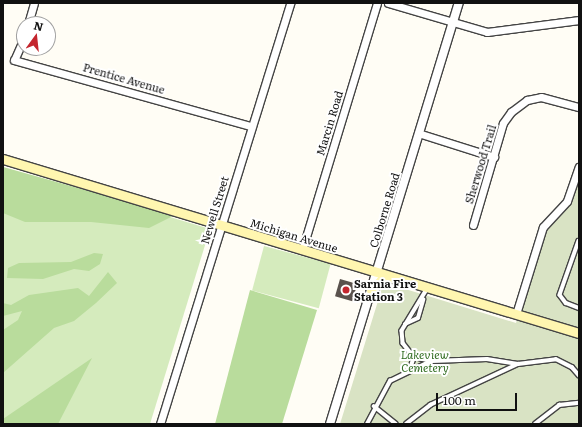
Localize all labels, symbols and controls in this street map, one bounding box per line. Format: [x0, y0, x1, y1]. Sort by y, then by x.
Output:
north arrow [16, 16, 56, 56]
text: N [32, 16, 45, 34]
street label: Prentice Avenue [82, 60, 166, 96]
street label: Marcin Road [313, 89, 345, 157]
street label: Sherwood Trail [462, 123, 498, 205]
street label: Colborne Road [366, 171, 402, 249]
street label: Newell Street [197, 175, 231, 245]
street label: Michigan Avenue [249, 215, 339, 255]
place label: Sarnia Fire Station 3 [354, 277, 416, 303]
marker: Sarnia Fire Station 3 [341, 285, 351, 295]
park label: Lakeview Cemetery [401, 348, 449, 374]
scale bar [438, 385, 519, 411]
text: 100 m [443, 391, 476, 409]

